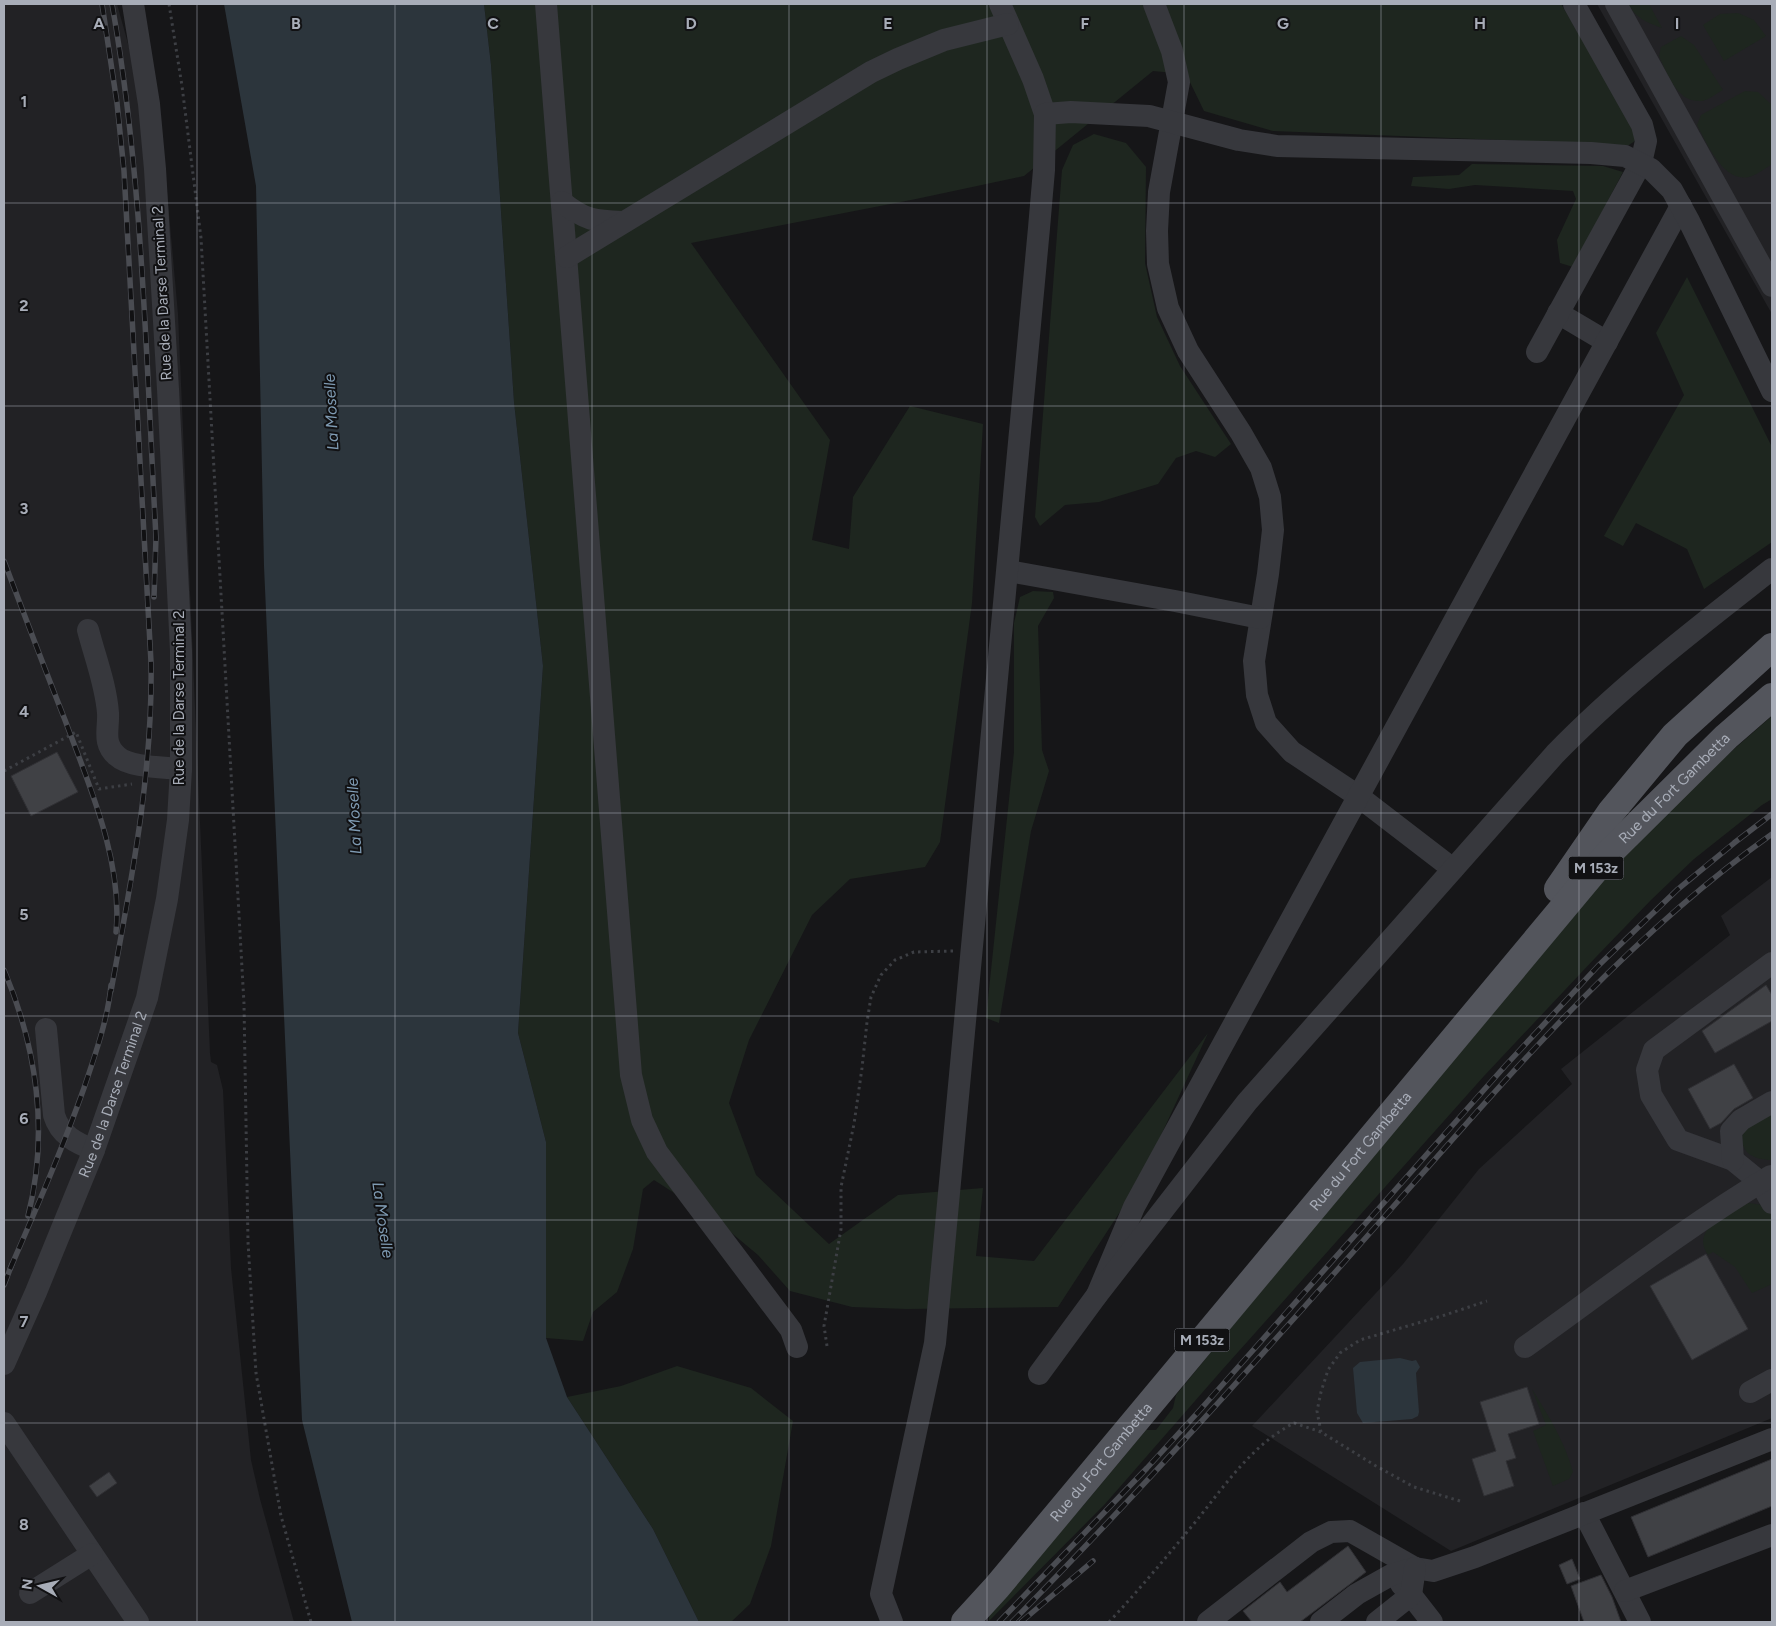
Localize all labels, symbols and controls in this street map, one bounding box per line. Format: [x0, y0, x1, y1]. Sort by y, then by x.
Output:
text: A [93, 14, 105, 33]
text: B [291, 14, 301, 33]
text: C [487, 14, 499, 33]
text: D [685, 14, 697, 33]
text: E [883, 14, 893, 33]
text: F [1081, 14, 1090, 33]
text: G [1277, 14, 1289, 33]
text: H [1474, 14, 1486, 33]
text: I [1675, 14, 1679, 33]
text: 1 [21, 92, 27, 111]
street label: Rue de la Darse Terminal 2 [148, 205, 176, 381]
text: 2 [19, 296, 29, 315]
water label: La Moselle [319, 373, 342, 451]
text: 3 [20, 499, 29, 518]
street label: Rue de la Darse Terminal 2 [170, 610, 188, 786]
text: 4 [19, 702, 29, 721]
street label: Rue du Fort Gambetta [1615, 729, 1734, 847]
water label: La Moselle [342, 777, 365, 855]
road number: M 153z [1568, 856, 1624, 880]
text: 5 [19, 905, 29, 924]
street label: Rue de la Darse Terminal 2 [75, 1009, 151, 1180]
street label: Rue du Fort Gambetta [1306, 1088, 1415, 1214]
text: 6 [19, 1109, 29, 1128]
water label: La Moselle [368, 1181, 398, 1260]
text: 7 [20, 1312, 29, 1331]
road number: M 153z [1174, 1328, 1230, 1352]
street label: Rue du Fort Gambetta [1046, 1399, 1156, 1525]
text: 8 [19, 1515, 29, 1534]
north arrow [15, 1561, 65, 1611]
text: N [18, 1578, 37, 1591]

